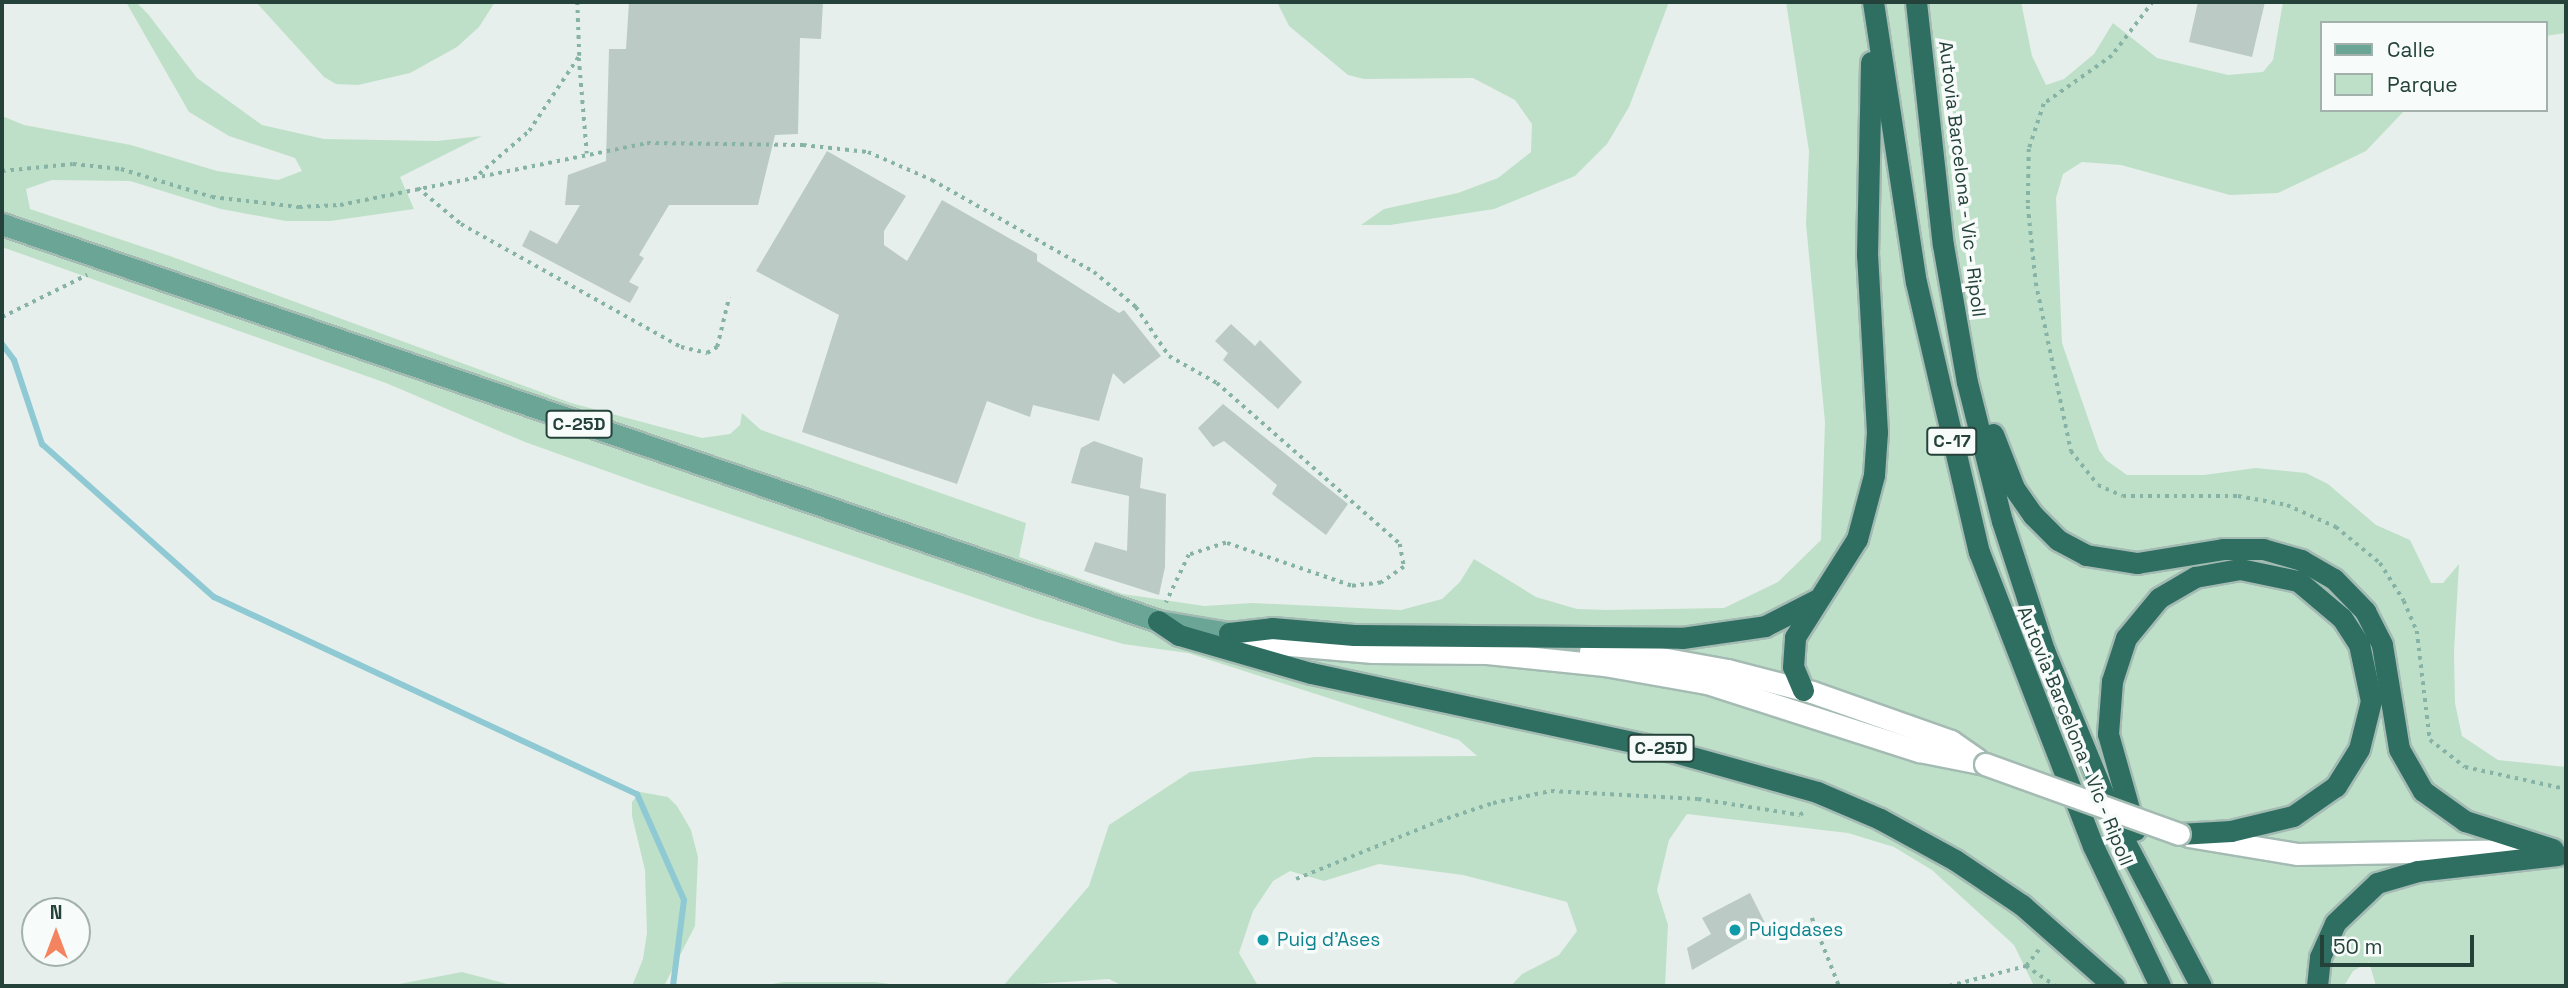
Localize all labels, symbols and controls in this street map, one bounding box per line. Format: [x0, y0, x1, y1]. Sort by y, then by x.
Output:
legend [2320, 21, 2547, 112]
text: Calle [2387, 36, 2435, 63]
street label: Autovia Barcelona - Vic - Ripoll [1934, 38, 1990, 320]
text: Parque [2387, 71, 2458, 98]
road number: C-25D [544, 410, 614, 438]
road number: C-17 [1926, 426, 1978, 456]
street label: Autovia Barcelona - Vic - Ripoll [2012, 602, 2138, 870]
road number: C-25D [1626, 734, 1696, 762]
north arrow [21, 897, 91, 967]
text: N [50, 900, 62, 925]
place label: Puigdases [1749, 919, 1843, 941]
marker: Puigdases [1727, 922, 1743, 938]
scale bar [2323, 922, 2477, 966]
place label: Puig d'Ases [1277, 929, 1380, 951]
marker: Puig d'Ases [1255, 932, 1271, 948]
text: 50 m [2333, 933, 2383, 960]

